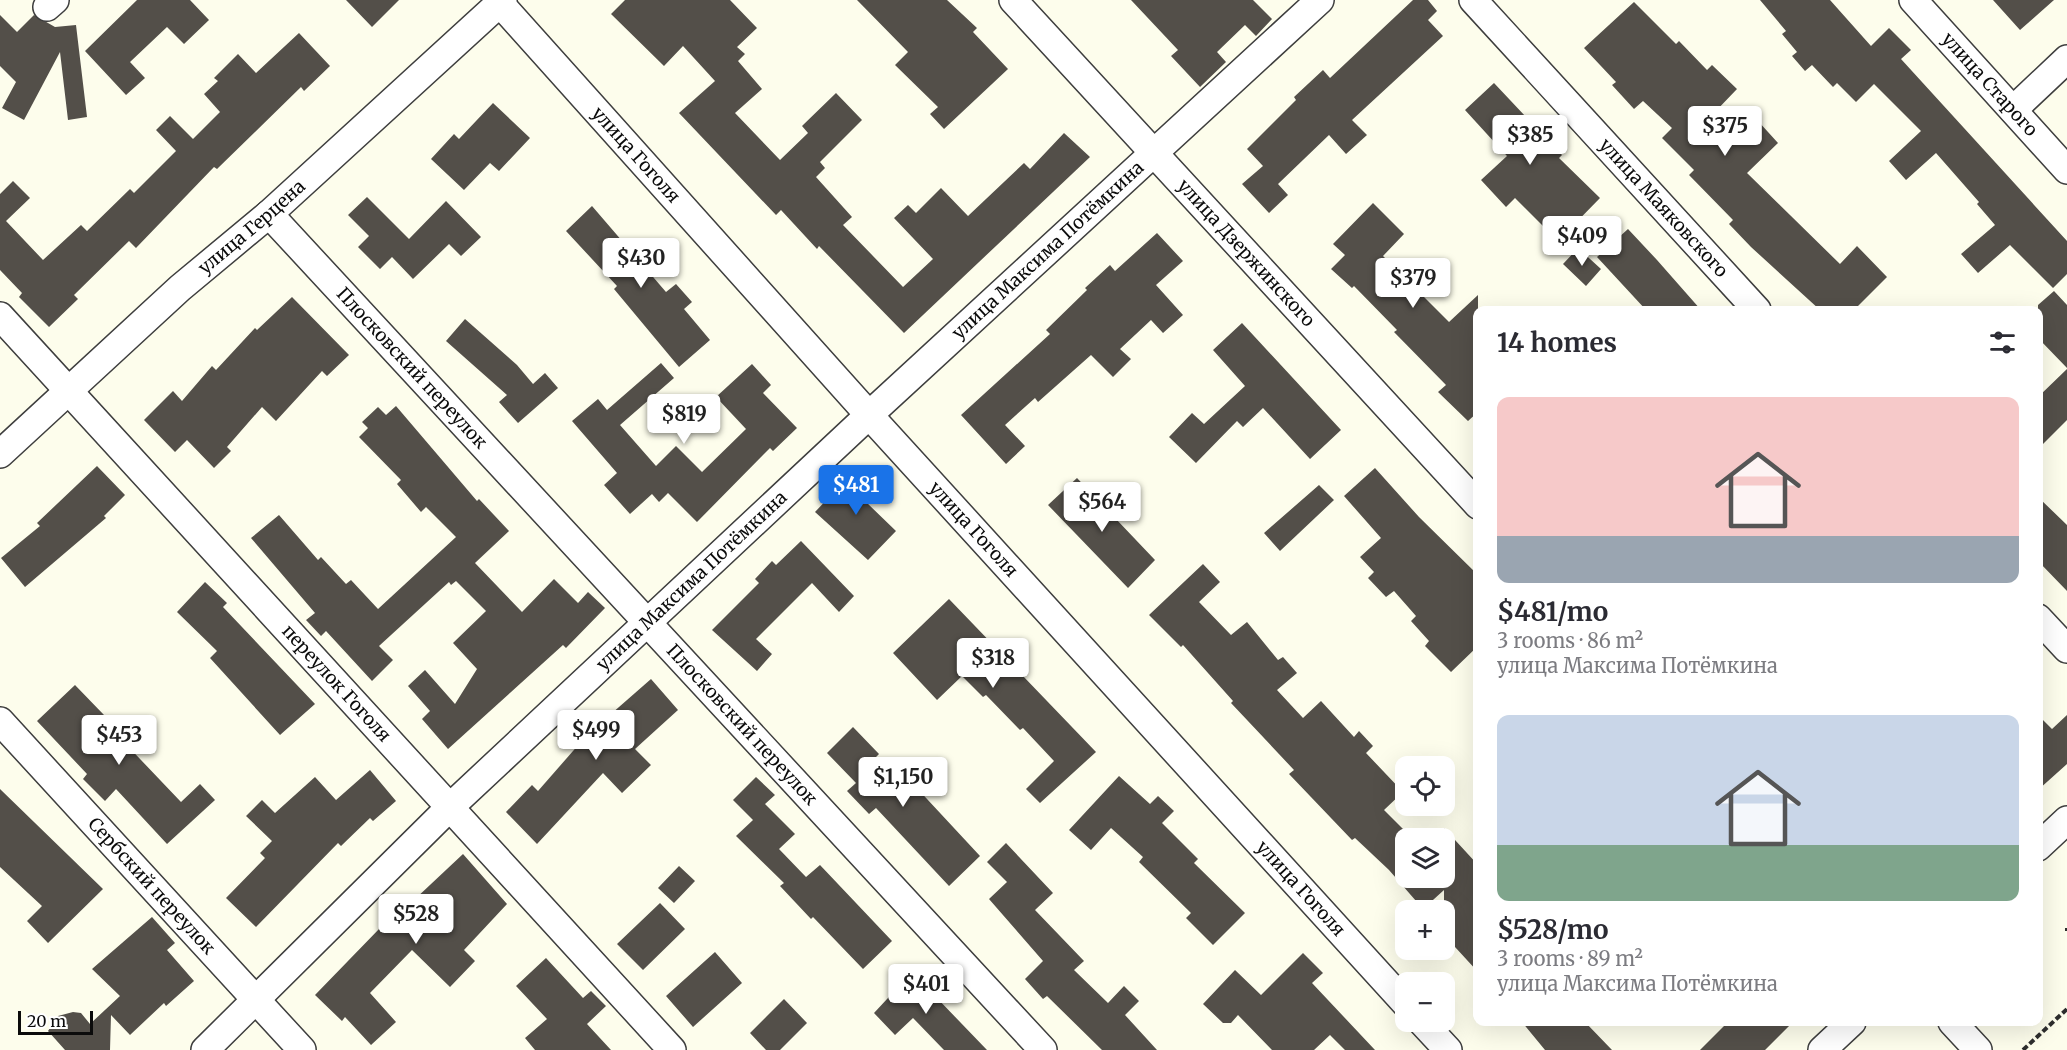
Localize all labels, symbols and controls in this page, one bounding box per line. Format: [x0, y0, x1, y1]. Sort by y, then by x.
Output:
street label: улица Старого [1937, 27, 2043, 141]
street label: улица Гоголя [587, 102, 685, 208]
pin: $375 [1689, 106, 1761, 157]
text: $375 [1702, 113, 1748, 138]
pin: $385 [1494, 115, 1566, 166]
text: $385 [1506, 122, 1554, 147]
street label: улица Маяковского [1595, 133, 1733, 282]
street label: улица Максима Потёмкина [947, 156, 1149, 344]
street label: улица Герцена [193, 174, 310, 279]
street label: улица Дзержинского [1173, 174, 1320, 331]
pin: $409 [1546, 216, 1618, 267]
text: $409 [1556, 223, 1608, 248]
pin: $430 [605, 238, 677, 289]
text: $430 [616, 245, 666, 270]
pin: $379 [1377, 258, 1449, 309]
text: $379 [1389, 265, 1437, 290]
street label: Плосковский переулок [332, 282, 493, 454]
text: 14 homes [1497, 326, 1617, 359]
icon: filters [1986, 326, 2019, 359]
pin: $819 [648, 394, 720, 445]
text: $819 [661, 401, 707, 426]
icon: home [1704, 436, 1812, 544]
pin: $481 [820, 465, 892, 516]
text: $481 [833, 472, 879, 497]
street label: улица Гоголя [924, 476, 1023, 582]
pin: $564 [1066, 482, 1138, 533]
street label: улица Максима Потёмкина [591, 486, 792, 675]
text: $564 [1078, 489, 1126, 514]
text: $481/mo [1497, 595, 1608, 628]
street label: переулок Гоголя [277, 620, 396, 747]
text: 3 rooms · 86 m² [1497, 628, 1643, 653]
pin: $318 [957, 638, 1029, 689]
street label: Плосковский переулок [662, 639, 823, 810]
text: $318 [971, 645, 1015, 670]
text: улица Максима Потёмкина [1497, 653, 1778, 678]
pin: $499 [560, 710, 632, 761]
pin: $453 [83, 715, 155, 766]
text: $499 [571, 717, 621, 742]
text: $453 [96, 722, 142, 747]
icon: home [1704, 754, 1812, 862]
map controls [1395, 756, 1455, 1032]
button: locate [1395, 756, 1455, 816]
pin: $1,150 [854, 757, 952, 808]
text: $1,150 [873, 764, 934, 789]
street label: Сербский переулок [83, 812, 221, 959]
button: layers [1395, 828, 1455, 888]
street label: улица Гоголя [1252, 836, 1351, 941]
pin: $528 [380, 894, 452, 945]
button: + [1395, 900, 1455, 960]
text: $528 [392, 901, 440, 926]
text: $528/mo [1497, 913, 1608, 946]
text: 3 rooms · 89 m² [1497, 946, 1643, 971]
pin: $401 [890, 964, 962, 1015]
text: $401 [902, 971, 950, 996]
text: улица Максима Потёмкина [1497, 971, 1778, 996]
button: − [1395, 972, 1455, 1032]
scale bar [18, 1008, 93, 1036]
text: 20 m [27, 1011, 66, 1031]

